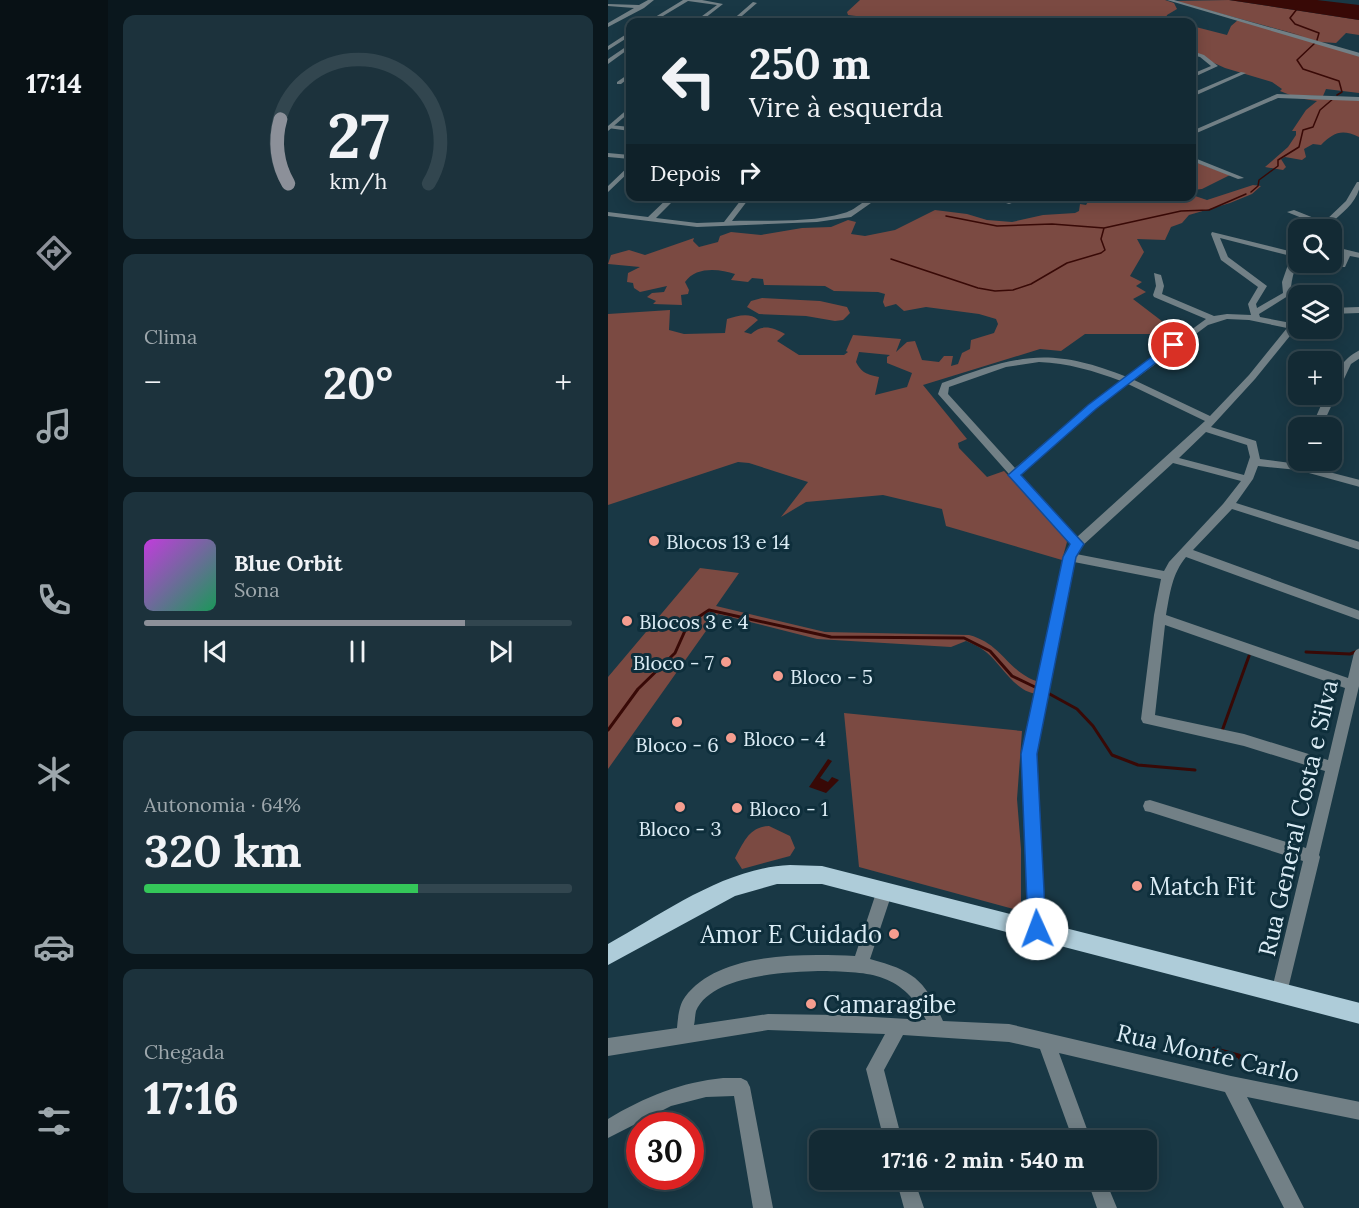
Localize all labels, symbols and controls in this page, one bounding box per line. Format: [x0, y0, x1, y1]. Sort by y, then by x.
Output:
text: 250 m [749, 37, 870, 91]
icon: left [650, 42, 728, 120]
text: 17:14 [26, 66, 82, 100]
text: Vire à esquerda [749, 90, 943, 124]
text: 27 [327, 95, 389, 175]
icon: right [733, 156, 766, 189]
text: Depois [650, 159, 721, 187]
text: km/h [329, 167, 387, 195]
map controls [1288, 219, 1342, 471]
button: search [1288, 219, 1342, 273]
icon: directions [33, 232, 75, 274]
button: layers [1288, 285, 1342, 339]
pin [1148, 319, 1199, 370]
text: Clima [144, 324, 197, 349]
icon: arrive [1157, 328, 1190, 361]
button: + [1288, 351, 1342, 405]
text: 20° [323, 354, 393, 411]
text: − [144, 361, 162, 403]
text: + [554, 361, 572, 403]
icon: music [33, 405, 75, 447]
button: − [1288, 417, 1342, 471]
place label: Blocos 13 e 14 [666, 529, 790, 554]
marker: Blocos 13 e 14 [647, 534, 661, 548]
text: Blue Orbit [234, 549, 342, 577]
text: Sona [234, 577, 280, 602]
icon: phone [33, 579, 75, 621]
place label: Blocos 3 e 4 [639, 609, 749, 634]
marker: Blocos 3 e 4 [620, 614, 634, 628]
icon: previous [199, 635, 232, 668]
icon: pause [341, 635, 374, 668]
icon: next [484, 635, 517, 668]
place label: Bloco - 7 [633, 650, 714, 675]
marker: Bloco - 7 [719, 655, 733, 669]
place label: Bloco - 5 [790, 664, 873, 689]
marker: Bloco - 5 [771, 669, 785, 683]
street label: Rua General Costa e Silva [1251, 677, 1345, 959]
marker: Bloco - 6 [670, 715, 684, 729]
place label: Bloco - 4 [743, 726, 826, 751]
marker: Bloco - 4 [724, 731, 738, 745]
place label: Bloco - 6 [635, 732, 719, 757]
icon: climate [33, 753, 75, 795]
text: Autonomia · 64% [144, 792, 301, 817]
place label: Bloco - 1 [749, 796, 828, 821]
marker: Bloco - 3 [673, 800, 687, 814]
marker: Bloco - 1 [730, 801, 744, 815]
place label: Bloco - 3 [638, 816, 722, 841]
text: 320 km [144, 822, 302, 879]
place label: Match Fit [1149, 871, 1256, 902]
marker: Match Fit [1130, 879, 1144, 893]
position arrow [1005, 897, 1069, 961]
place label: Amor E Cuidado [700, 919, 882, 950]
icon: car [33, 926, 75, 968]
marker: Amor E Cuidado [887, 927, 901, 941]
place label: Camaragibe [823, 989, 956, 1020]
marker: Camaragibe [804, 997, 818, 1011]
street label: Rua Monte Carlo [1113, 1017, 1303, 1089]
text: Chegada [144, 1039, 224, 1064]
text: 17:16 [144, 1069, 239, 1126]
icon: filters [33, 1100, 75, 1142]
speed limit sign: 30 [626, 1112, 704, 1190]
text: 17:16 · 2 min · 540 m [882, 1146, 1084, 1174]

